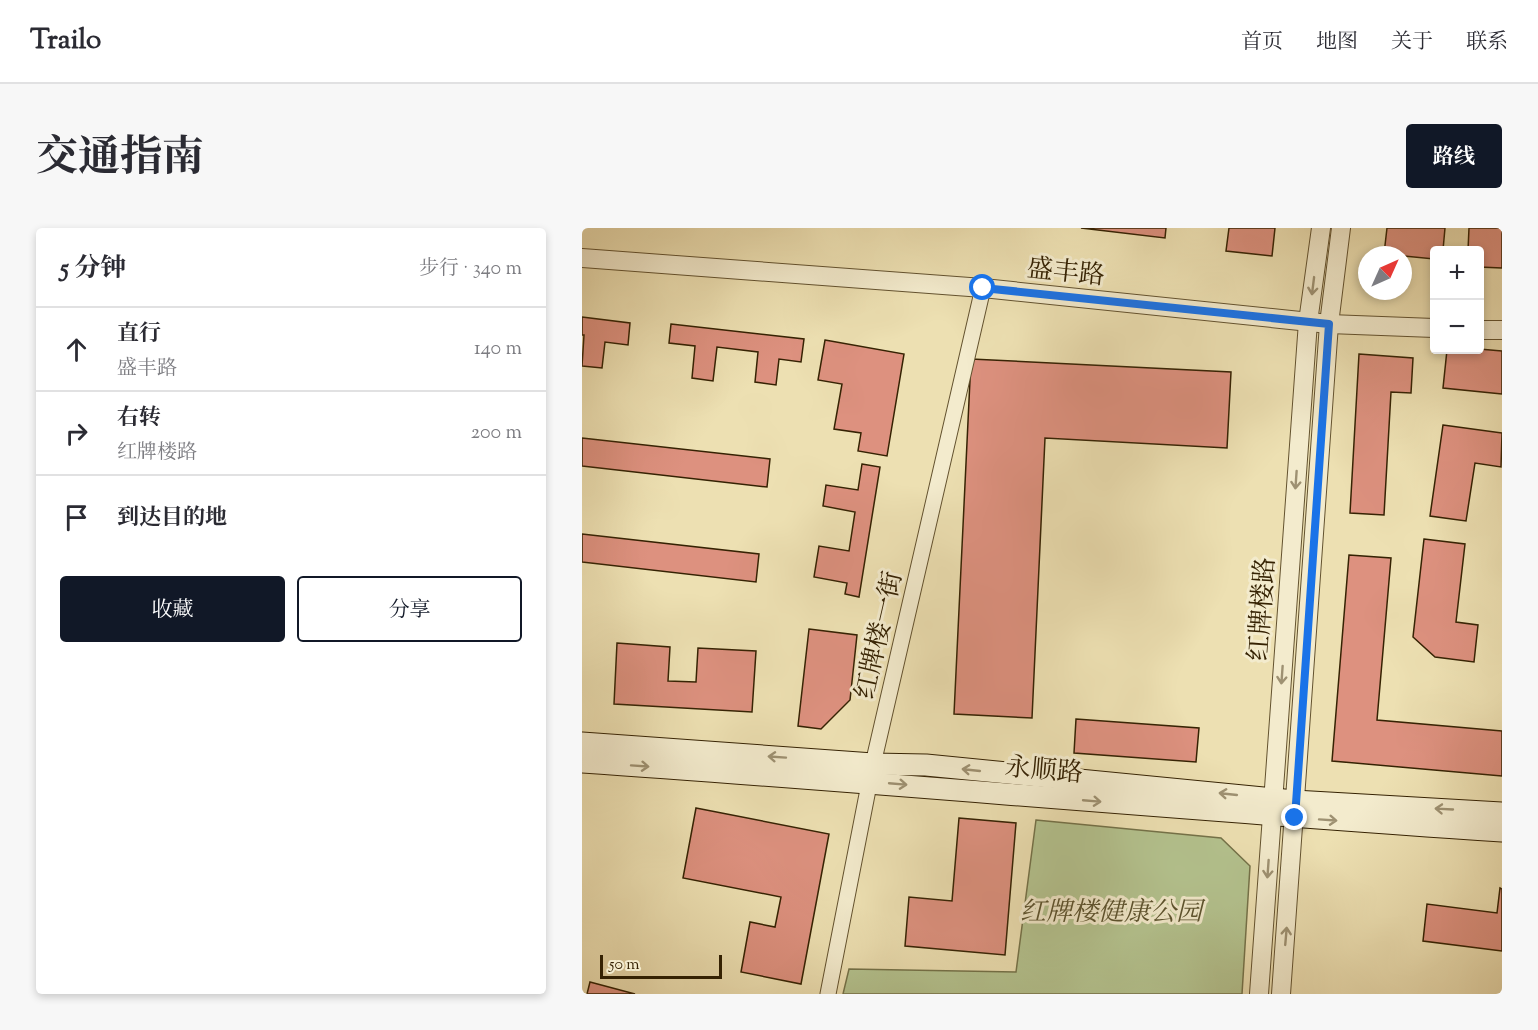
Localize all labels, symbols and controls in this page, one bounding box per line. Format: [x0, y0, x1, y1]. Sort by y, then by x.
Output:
text: Trailo [30, 21, 101, 61]
text: 首页 [1241, 28, 1283, 58]
text: 地图 [1316, 28, 1358, 58]
text: 关于 [1391, 28, 1433, 58]
text: 联系 [1466, 28, 1508, 58]
button: 路线 [1406, 124, 1502, 188]
text: 交通指南 [36, 130, 204, 190]
north arrow [1358, 246, 1412, 300]
map controls [1430, 246, 1484, 354]
button: + [1430, 246, 1484, 300]
text: 5 分钟 [60, 251, 126, 288]
street label: 盛丰路 [1025, 251, 1106, 296]
text: 步行 · 340 m [419, 255, 522, 284]
route start [969, 274, 995, 300]
one-way arrow [1308, 276, 1319, 295]
button: − [1430, 300, 1484, 354]
text: 直行 [117, 319, 161, 351]
icon: ahead [60, 333, 93, 366]
text: 140 m [474, 335, 522, 364]
text: 盛丰路 [117, 355, 177, 384]
text: 右转 [117, 403, 161, 435]
icon: right [60, 417, 93, 450]
text: 200 m [471, 419, 522, 448]
text: 红牌楼路 [117, 439, 197, 468]
one-way arrow [1291, 470, 1302, 490]
icon: arrive [60, 501, 93, 534]
text: 到达目的地 [117, 503, 227, 535]
street label: 红牌楼路 [1241, 556, 1286, 662]
street label: 红牌楼一街 [848, 568, 913, 703]
button: 收藏 [60, 576, 285, 642]
button: 分享 [297, 576, 522, 642]
one-way arrow [1276, 664, 1287, 684]
street label: 永顺路 [1003, 750, 1084, 793]
one-way arrow [767, 751, 787, 762]
one-way arrow [630, 761, 650, 772]
one-way arrow [962, 764, 982, 775]
one-way arrow [887, 779, 907, 790]
one-way arrow [1219, 788, 1239, 799]
one-way arrow [1082, 795, 1101, 806]
route end [1281, 804, 1307, 830]
one-way arrow [1434, 804, 1454, 815]
one-way arrow [1318, 814, 1338, 825]
one-way arrow [1262, 859, 1273, 879]
park label: 红牌楼健康公园 [1020, 895, 1206, 932]
one-way arrow [1280, 926, 1291, 946]
scale bar [600, 952, 722, 980]
text: 50 m [609, 954, 640, 977]

